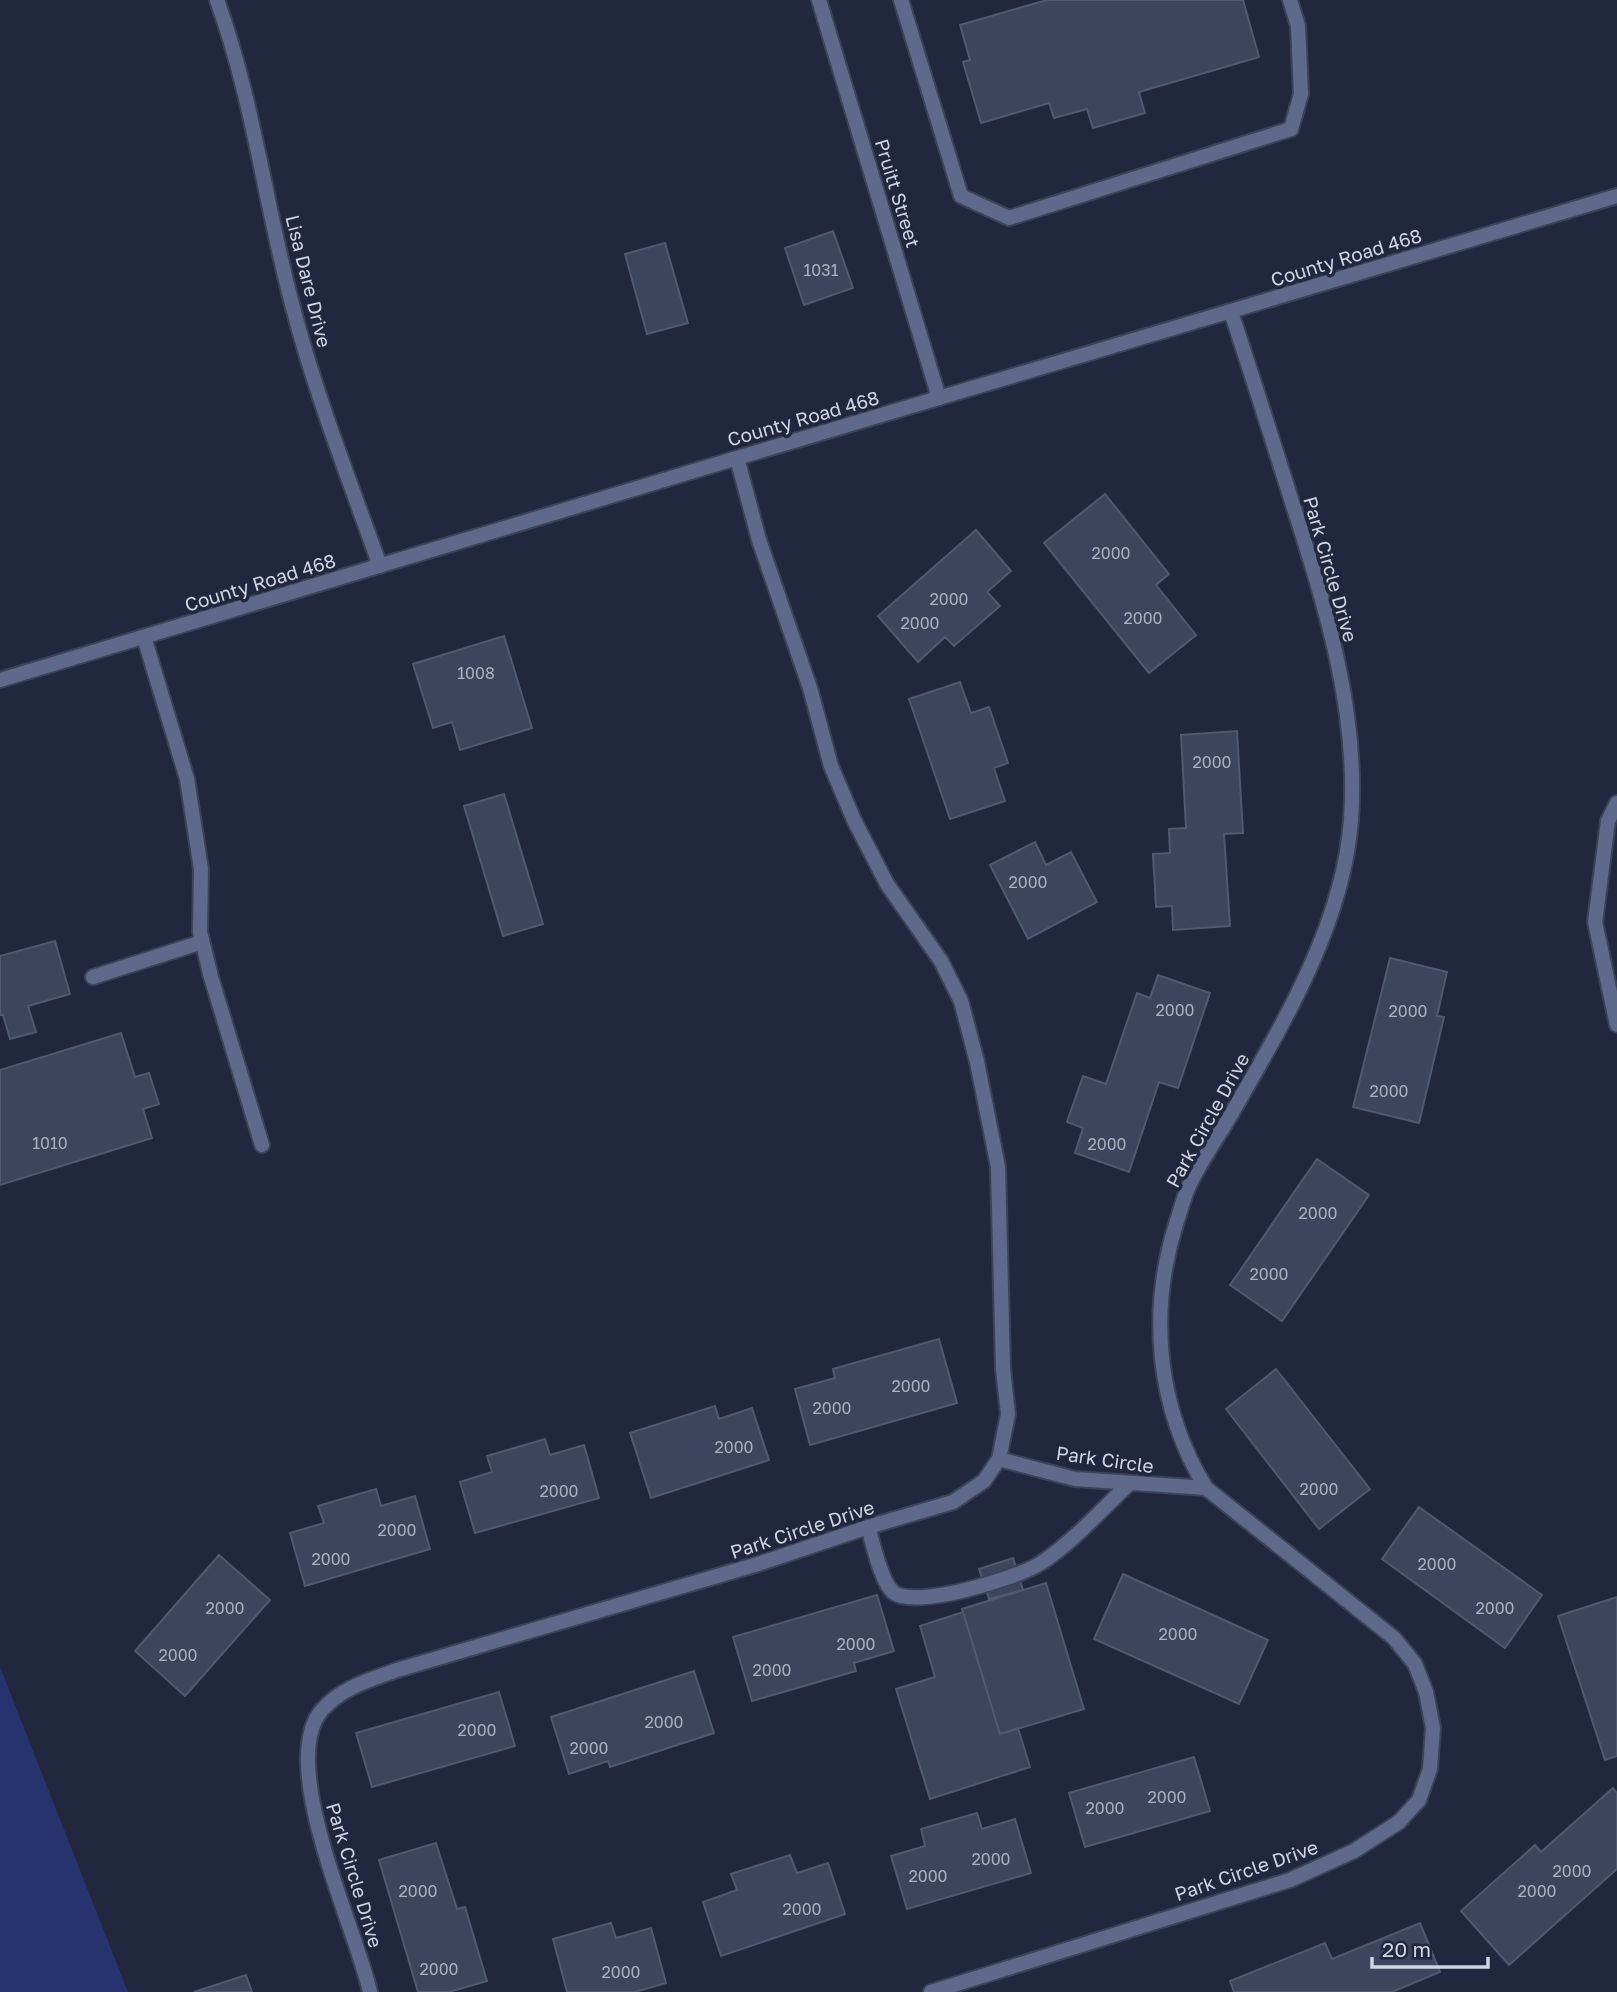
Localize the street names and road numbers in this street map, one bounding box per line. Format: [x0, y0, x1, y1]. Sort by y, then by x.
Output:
street label: Pruitt Street [871, 136, 925, 250]
street label: Lisa Dare Drive [281, 212, 337, 350]
street label: County Road 468 [1268, 223, 1424, 291]
street label: County Road 468 [725, 385, 881, 451]
street label: Park Circle Drive [1299, 494, 1363, 644]
street label: County Road 468 [182, 548, 338, 616]
street label: Park Circle Drive [1161, 1049, 1253, 1191]
street label: Park Circle [1055, 1441, 1155, 1477]
street label: Park Circle Drive [727, 1495, 877, 1563]
street label: Park Circle Drive [322, 1800, 388, 1950]
street label: Park Circle Drive [1171, 1835, 1321, 1905]

